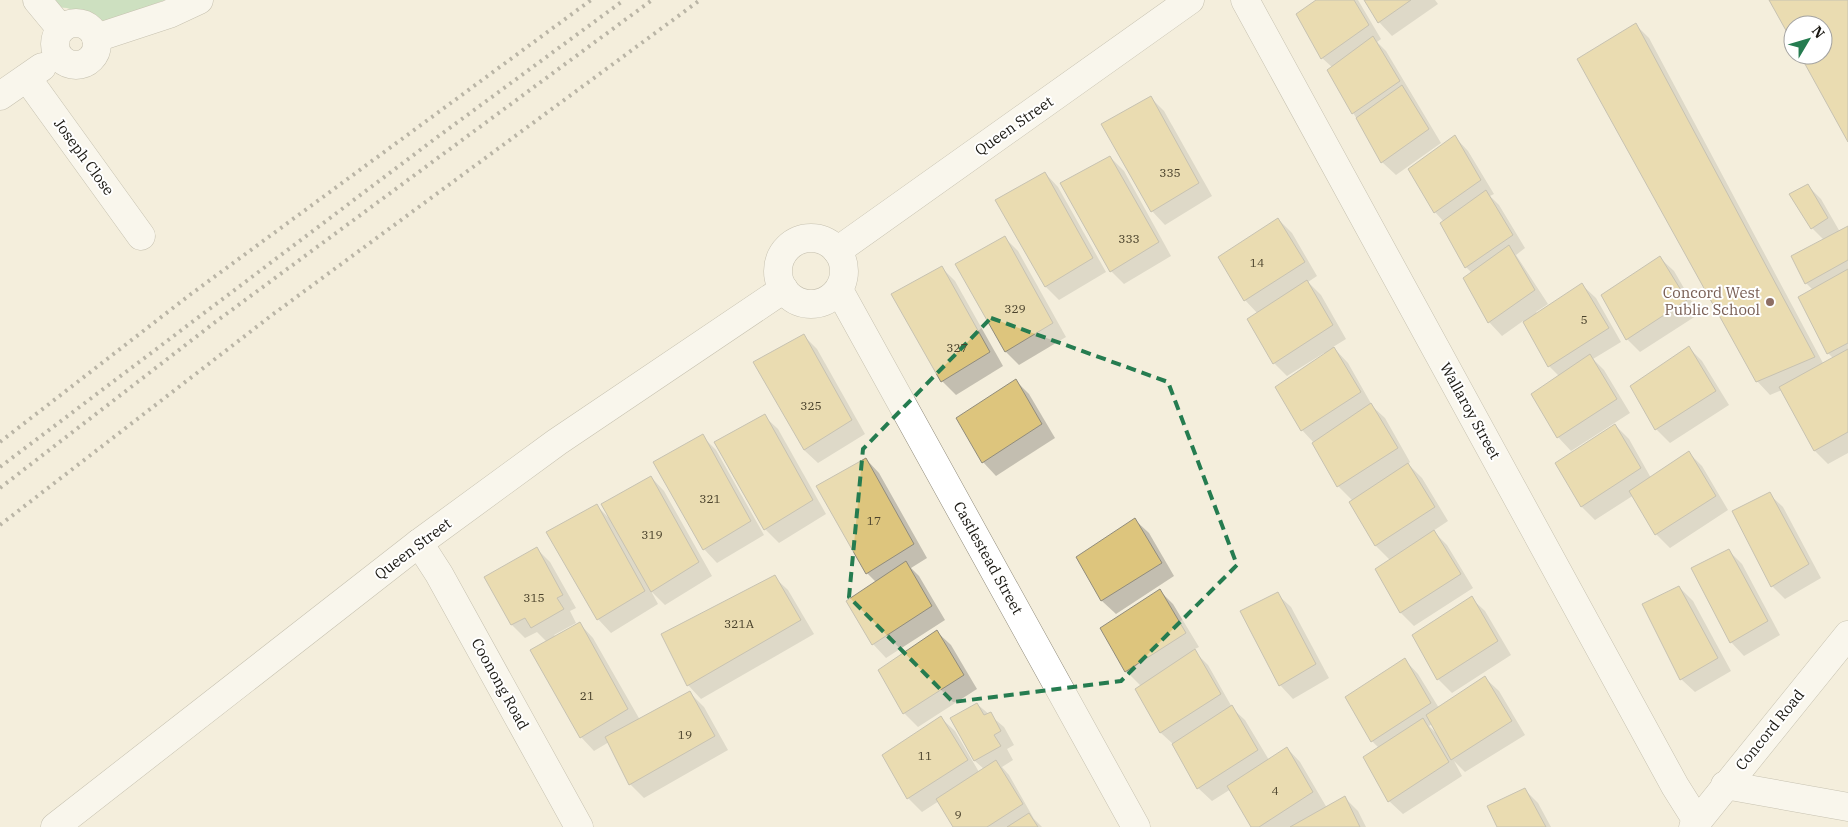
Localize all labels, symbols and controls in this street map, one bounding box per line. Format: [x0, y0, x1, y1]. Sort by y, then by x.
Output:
north arrow [1783, 15, 1833, 65]
text: N [1808, 22, 1829, 42]
street label: Queen Street [971, 92, 1057, 160]
street label: Joseph Close [50, 114, 119, 199]
house number: 335 [1159, 165, 1181, 180]
house number: 333 [1118, 231, 1140, 246]
house number: 14 [1250, 255, 1264, 270]
place label: Concord West Public School [1663, 283, 1760, 319]
marker: Concord West Public School [1764, 296, 1776, 308]
house number: 329 [1004, 301, 1026, 316]
house number: 5 [1580, 312, 1588, 327]
house number: 327 [946, 340, 968, 355]
street label: Wallaroy Street [1436, 359, 1505, 462]
house number: 325 [800, 398, 822, 413]
house number: 321 [699, 491, 721, 506]
street label: Castlestead Street [949, 498, 1027, 618]
house number: 17 [867, 513, 881, 528]
street label: Queen Street [371, 514, 455, 584]
house number: 319 [641, 527, 663, 542]
house number: 315 [523, 590, 545, 605]
house number: 321A [724, 616, 755, 631]
street label: Coonong Road [467, 635, 533, 733]
street label: Concord Road [1731, 685, 1808, 774]
house number: 21 [580, 688, 594, 703]
house number: 19 [678, 727, 692, 742]
house number: 11 [918, 748, 932, 763]
house number: 4 [1271, 783, 1279, 798]
house number: 9 [954, 807, 962, 822]

